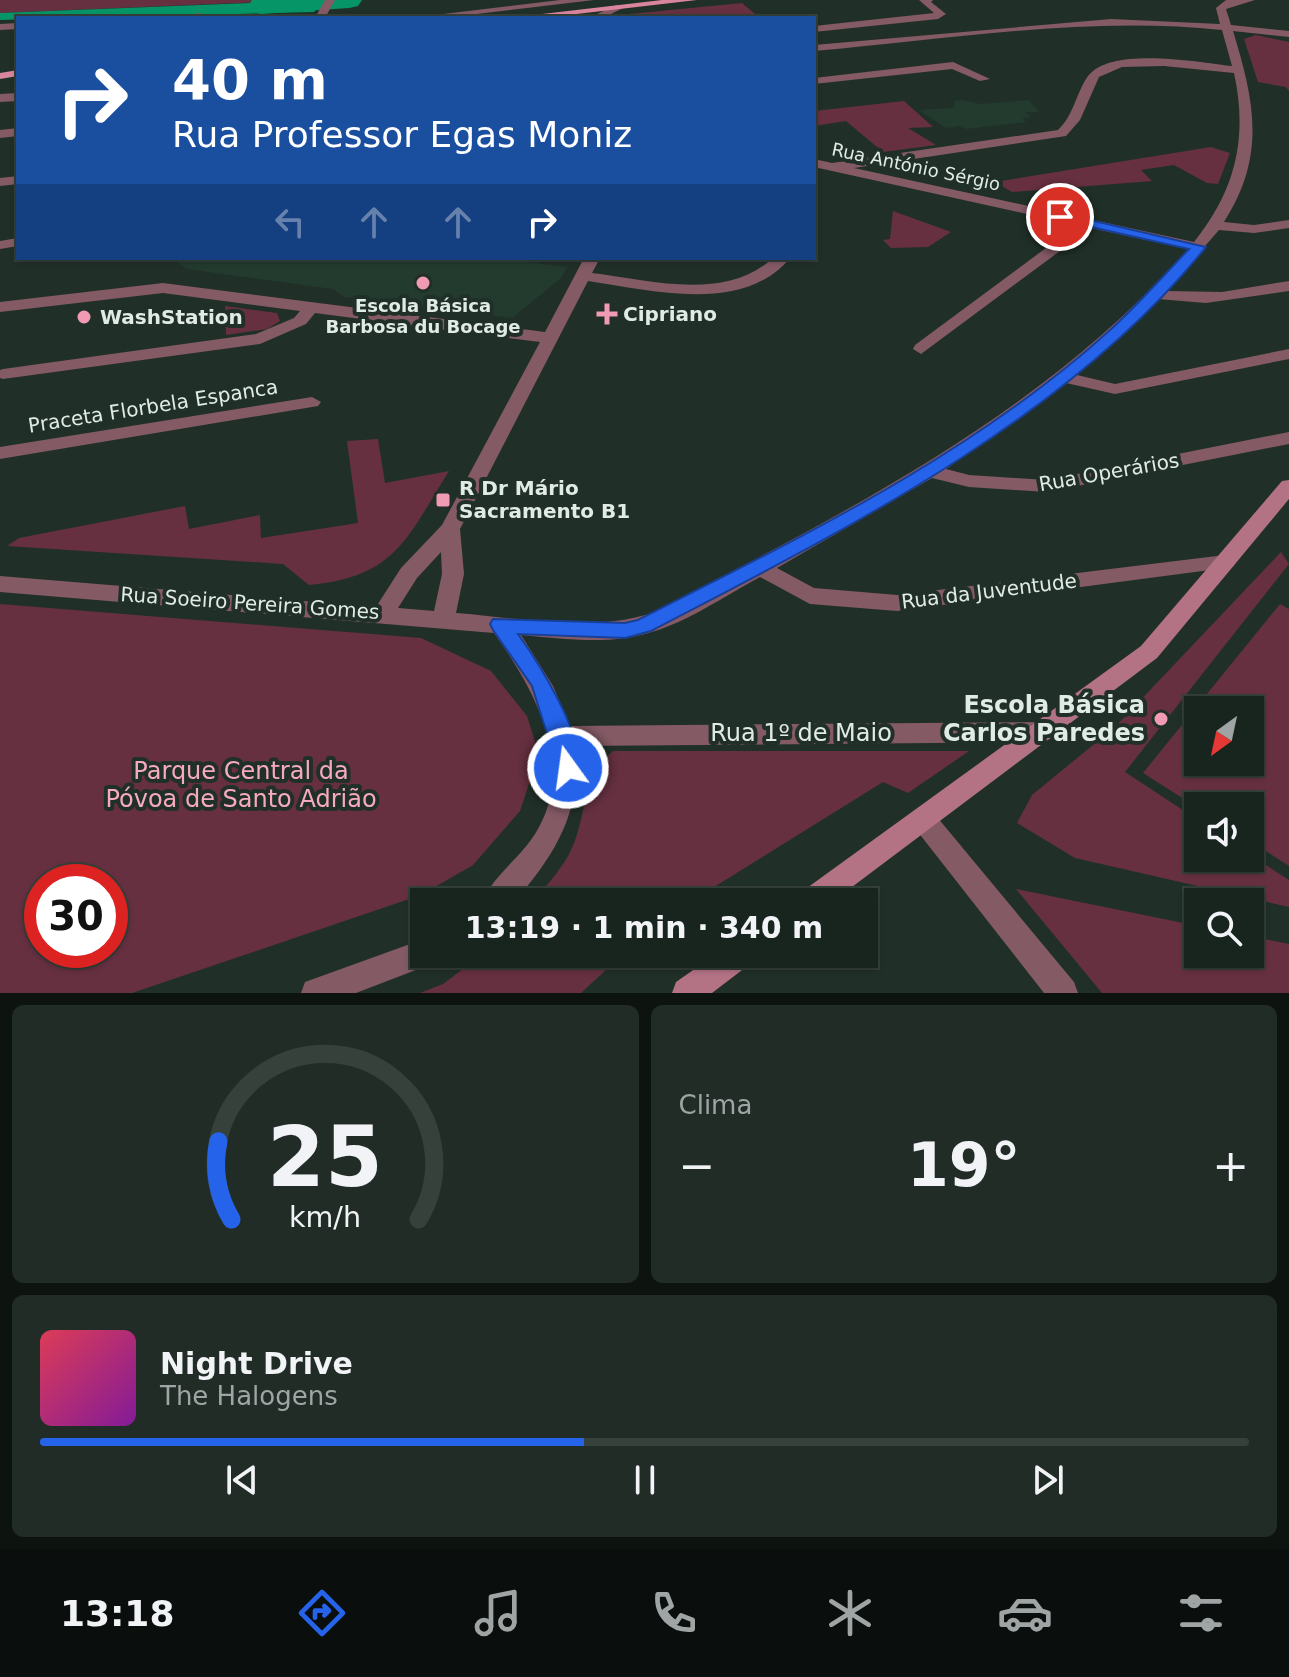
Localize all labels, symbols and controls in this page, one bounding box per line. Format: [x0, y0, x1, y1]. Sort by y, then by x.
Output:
text: 40 m [172, 47, 328, 112]
icon: right [40, 48, 144, 152]
text: Rua Professor Egas Moniz [172, 114, 632, 155]
street label: Rua António Sérgio [830, 138, 1002, 195]
pin [1026, 183, 1094, 251]
icon: arrive [1038, 195, 1082, 239]
icon: left [268, 200, 312, 244]
icon: ahead [352, 200, 396, 244]
icon: ahead [436, 200, 480, 244]
icon: right [520, 200, 564, 244]
marker: Escola Básica Barbosa du Bocage [414, 274, 432, 292]
place label: Escola Básica Barbosa du Bocage [325, 295, 521, 337]
place label: Cipriano [623, 302, 717, 326]
place label: WashStation [100, 305, 243, 329]
marker: Cipriano [598, 305, 616, 323]
marker: WashStation [75, 308, 93, 326]
street label: Praceta Florbela Espanca [26, 374, 280, 438]
street label: Rua Operários [1037, 448, 1181, 496]
place label: R Dr Mário Sacramento B1 [459, 476, 630, 523]
marker: R Dr Mário Sacramento B1 [434, 491, 452, 509]
street label: Rua da Juventude [900, 568, 1078, 614]
street label: Rua Soeiro Pereira Gomes [120, 582, 380, 624]
place label: Escola Básica Carlos Paredes [943, 691, 1145, 747]
north arrow [1184, 696, 1264, 776]
map controls [1184, 696, 1264, 968]
marker: Escola Básica Carlos Paredes [1152, 710, 1170, 728]
street label: Rua 1º de Maio [710, 719, 892, 747]
position arrow [526, 726, 610, 810]
park label: Parque Central da Póvoa de Santo Adrião [105, 757, 377, 813]
button: sound [1184, 792, 1264, 872]
speed limit sign: 30 [24, 864, 128, 968]
button: search [1184, 888, 1264, 968]
text: 13:19 · 1 min · 340 m [465, 910, 823, 945]
text: Clima [679, 1090, 752, 1120]
text: 25 [267, 1109, 383, 1206]
text: 19° [907, 1130, 1021, 1200]
text: − [679, 1140, 715, 1191]
text: + [1212, 1140, 1249, 1191]
text: km/h [289, 1200, 361, 1234]
text: Night Drive [160, 1346, 353, 1381]
text: The Halogens [160, 1381, 338, 1411]
icon: previous [220, 1458, 264, 1502]
icon: pause [623, 1458, 667, 1502]
icon: next [1026, 1458, 1070, 1502]
icon: directions [294, 1585, 350, 1641]
icon: music [470, 1585, 526, 1641]
icon: phone [646, 1585, 702, 1641]
icon: climate [822, 1585, 878, 1641]
icon: car [997, 1585, 1053, 1641]
icon: filters [1173, 1585, 1229, 1641]
text: 13:18 [60, 1593, 174, 1634]

